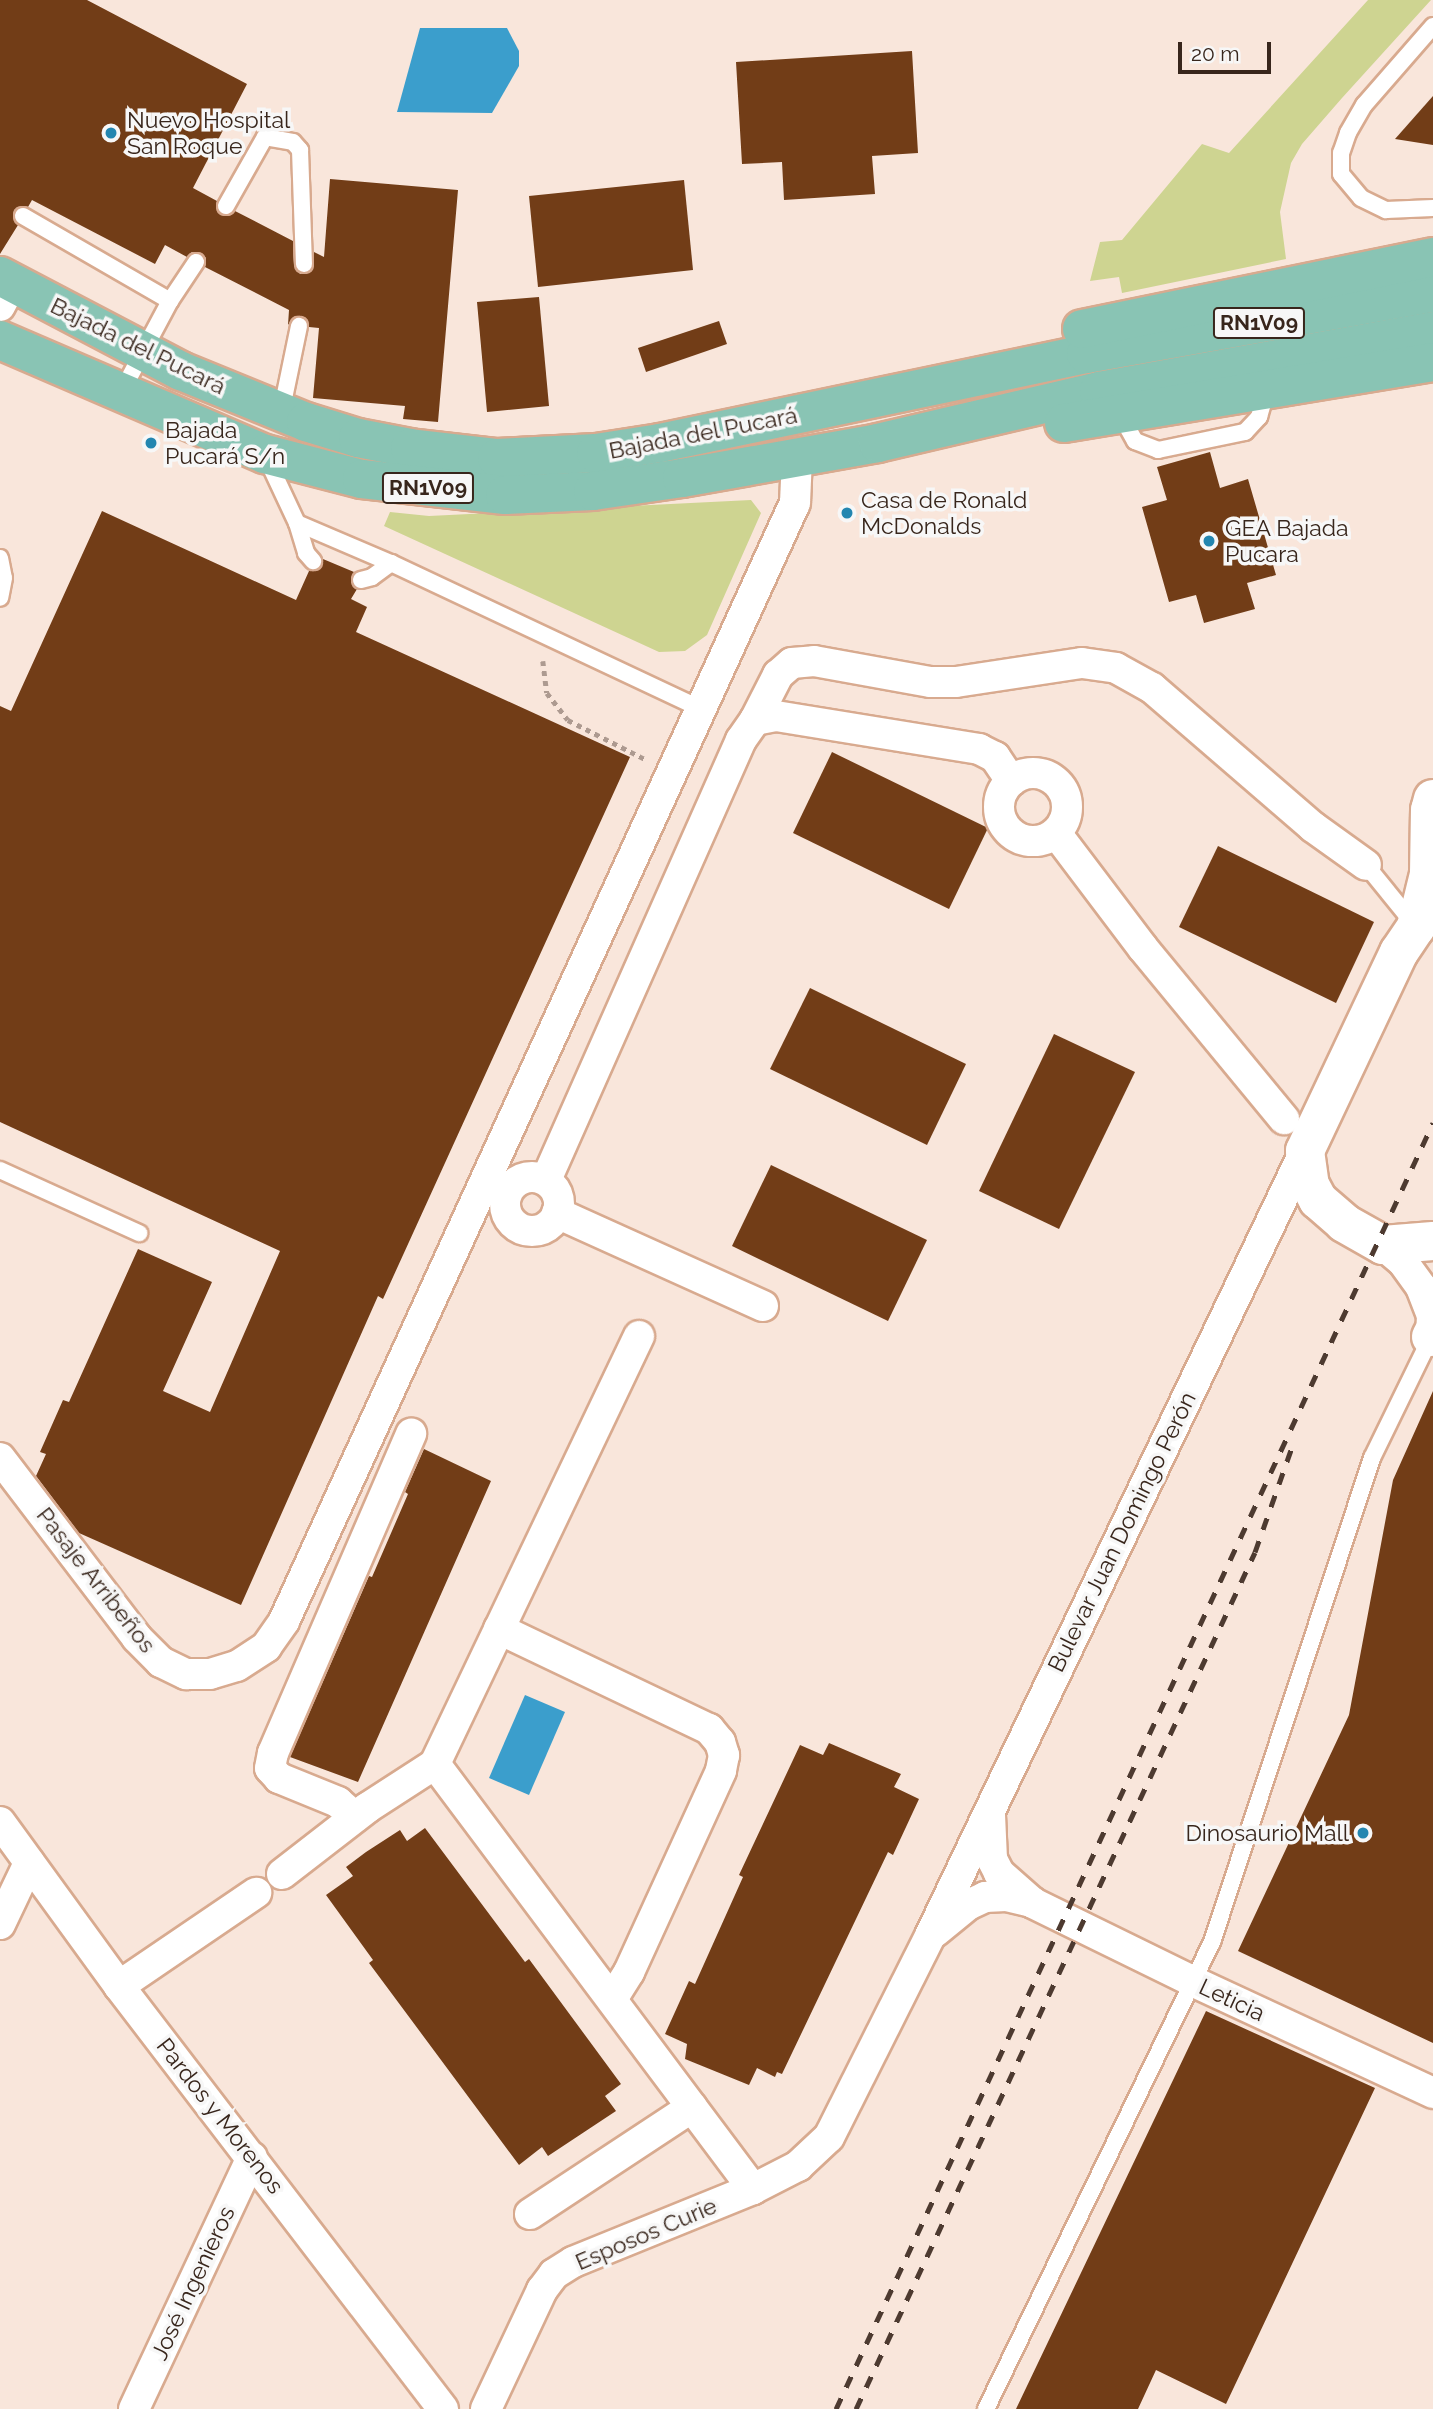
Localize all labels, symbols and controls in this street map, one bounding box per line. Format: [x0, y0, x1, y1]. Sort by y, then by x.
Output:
scale bar [1181, 28, 1274, 72]
text: 20 m [1191, 41, 1239, 66]
place label: Nuevo Hospital San Roque [127, 106, 290, 160]
marker: Nuevo Hospital San Roque [101, 123, 121, 143]
street label: Bajada del Pucará [46, 292, 230, 400]
road number: RN1V09 [1212, 306, 1306, 340]
street label: Bajada del Pucará [606, 401, 800, 465]
place label: Bajada Pucará S/n [165, 416, 285, 470]
marker: Bajada Pucará S/n [143, 435, 159, 451]
road number: RN1V09 [381, 470, 475, 505]
place label: Casa de Ronald McDonalds [861, 486, 1027, 540]
marker: Casa de Ronald McDonalds [839, 505, 855, 521]
place label: GEA Bajada Pucara [1225, 514, 1349, 568]
marker: GEA Bajada Pucara [1199, 531, 1219, 551]
street label: Bulevar Juan Domingo Perón [1042, 1387, 1202, 1677]
street label: Pasaje Arribeños [30, 1502, 162, 1658]
place label: Dinosaurio Mall [1185, 1819, 1349, 1847]
marker: Dinosaurio Mall [1355, 1825, 1371, 1841]
street label: Leticia [1195, 1973, 1269, 2027]
street label: Pardos y Morenos [150, 2032, 290, 2200]
street label: Esposos Curie [571, 2192, 721, 2276]
street label: José Ingenieros [145, 2202, 241, 2364]

